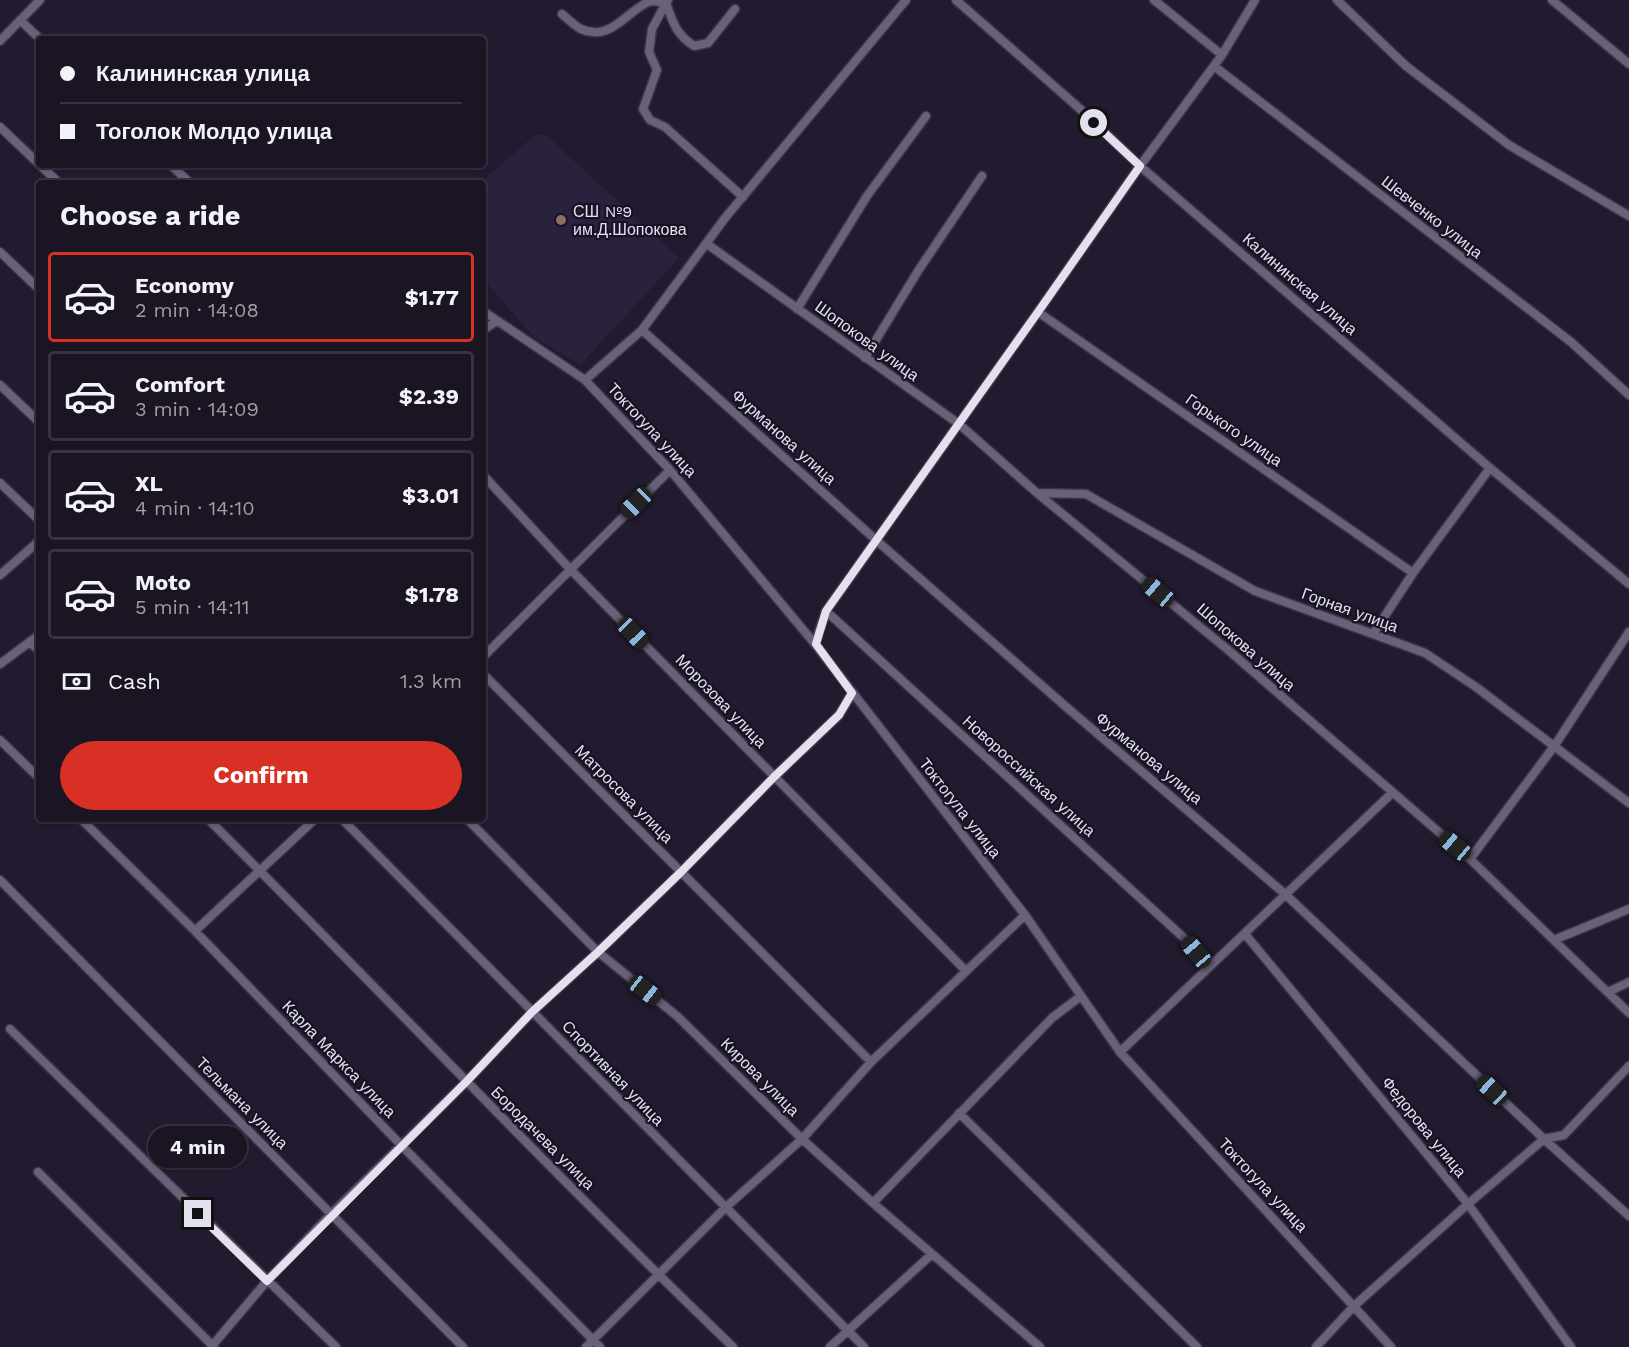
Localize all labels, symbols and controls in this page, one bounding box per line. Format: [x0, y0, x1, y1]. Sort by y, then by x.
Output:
text: Калининская улица [96, 61, 310, 86]
route start [1080, 109, 1107, 136]
text: Тоголок Молдо улица [96, 119, 332, 144]
street label: Шевченко улица [1378, 172, 1486, 262]
text: Choose a ride [60, 200, 240, 232]
place label: СШ №9 им.Д.Шопокова [573, 202, 687, 239]
marker: СШ №9 им.Д.Шопокова [554, 213, 568, 227]
street label: Калининская улица [1239, 229, 1361, 339]
icon: car [63, 270, 117, 324]
text: Economy [135, 273, 234, 298]
text: $1.77 [405, 285, 459, 310]
street label: Шопокова улица [811, 297, 923, 385]
text: 2 min · 14:08 [135, 298, 259, 322]
icon: car [63, 369, 117, 423]
text: Comfort [135, 372, 225, 397]
street label: Токтогула улица [604, 379, 701, 481]
text: $2.39 [399, 384, 459, 409]
street label: Фурманова улица [728, 385, 840, 489]
street label: Горького улица [1182, 390, 1286, 470]
text: 3 min · 14:09 [135, 397, 259, 421]
icon: car [63, 468, 117, 522]
text: XL [135, 471, 163, 496]
text: $3.01 [402, 483, 459, 508]
car [617, 484, 655, 522]
text: 4 min · 14:10 [135, 496, 255, 520]
icon: car [63, 567, 117, 621]
text: Moto [135, 570, 191, 595]
car [1138, 574, 1178, 610]
text: $1.78 [405, 582, 459, 607]
street label: Горная улица [1299, 584, 1401, 636]
text: 5 min · 14:11 [135, 595, 250, 619]
street label: Шопокова улица [1193, 599, 1299, 695]
car [614, 614, 652, 652]
street label: Морозова улица [672, 650, 771, 752]
icon: cash [60, 665, 93, 698]
text: Cash [108, 669, 161, 694]
text: 1.3 km [400, 669, 462, 693]
street label: Фурманова улица [1092, 708, 1206, 808]
street label: Новороссийская улица [959, 711, 1099, 841]
button: Confirm [60, 741, 462, 810]
street label: Матросова улица [571, 741, 677, 847]
street label: Токтогула улица [915, 754, 1005, 862]
car [1435, 828, 1475, 864]
car [1178, 932, 1214, 972]
car [625, 972, 665, 1008]
street label: Карла Маркса улица [278, 997, 400, 1121]
street label: Спортивная улица [558, 1017, 668, 1129]
street label: Кирова улица [717, 1034, 803, 1120]
street label: Тельмана улица [192, 1053, 292, 1153]
car [1473, 1071, 1511, 1109]
street label: Федорова улица [1378, 1073, 1470, 1181]
street label: Бородачева улица [487, 1082, 599, 1194]
callout: 4 min [148, 1127, 248, 1169]
street label: Токтогула улица [1215, 1134, 1312, 1236]
text: 4 min [170, 1135, 225, 1159]
route end [184, 1200, 211, 1227]

